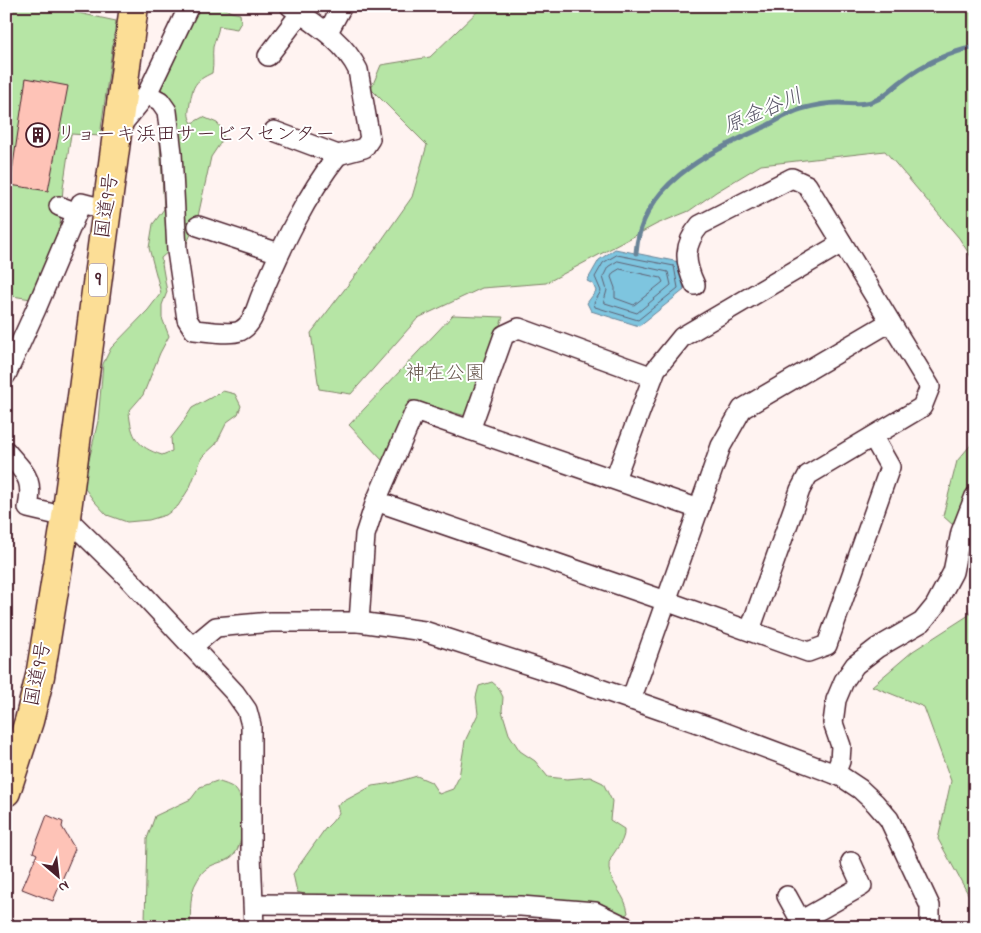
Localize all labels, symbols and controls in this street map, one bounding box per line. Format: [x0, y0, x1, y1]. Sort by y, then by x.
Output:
water label: 原金谷川 [718, 82, 808, 142]
place label: リョーキ浜田サービスセンター [56, 121, 335, 150]
building icon: リョーキ浜田サービスセンター [25, 122, 51, 148]
street label: 国道9号 [89, 171, 127, 241]
road number: 9 [89, 264, 107, 296]
park label: 神在公園 [405, 360, 485, 389]
street label: 国道9号 [18, 639, 60, 709]
north arrow [32, 850, 82, 900]
text: N [54, 875, 73, 898]

